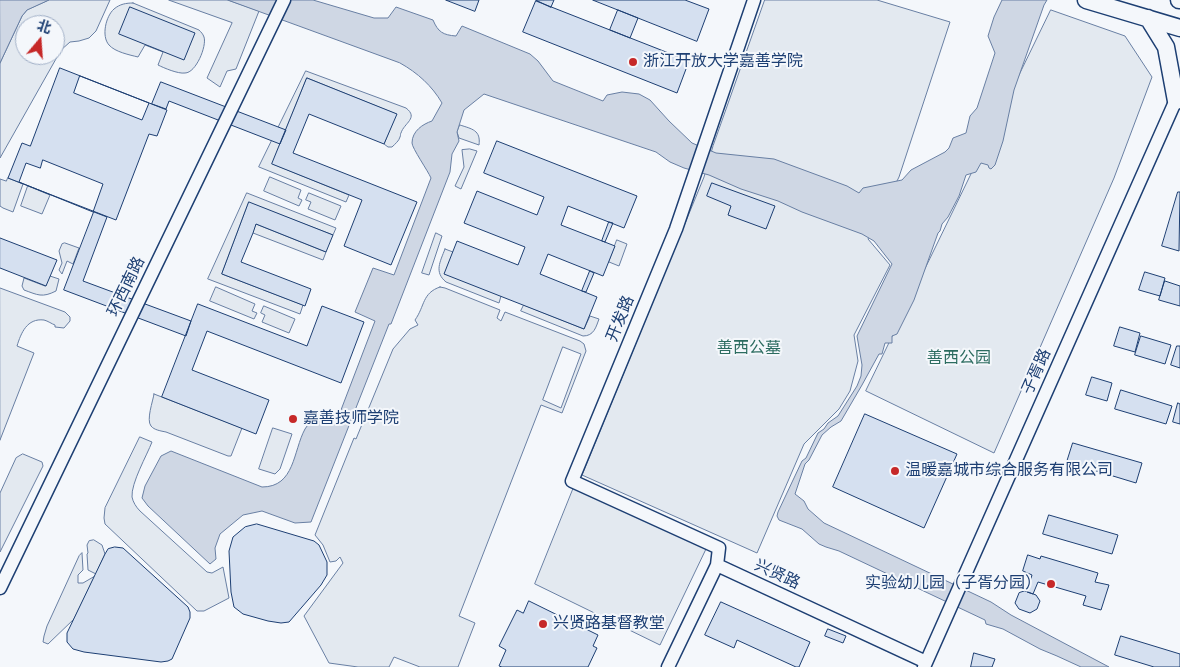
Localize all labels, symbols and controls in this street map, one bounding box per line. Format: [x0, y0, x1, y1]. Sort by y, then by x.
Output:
north arrow [15, 15, 65, 65]
text: 北 [35, 15, 54, 38]
place label: 浙江开放大学嘉善学院 [643, 52, 803, 72]
marker: 浙江开放大学嘉善学院 [627, 56, 639, 68]
street label: 环西南路 [104, 254, 150, 320]
street label: 开发路 [603, 293, 639, 345]
park label: 善西公墓 [717, 339, 781, 359]
street label: 子胥路 [1018, 346, 1056, 398]
park label: 善西公园 [927, 349, 991, 369]
place label: 嘉善技师学院 [303, 409, 399, 429]
marker: 嘉善技师学院 [287, 413, 299, 425]
place label: 温暖嘉城市综合服务有限公司 [905, 461, 1113, 481]
marker: 温暖嘉城市综合服务有限公司 [889, 465, 901, 477]
street label: 兴贤路 [751, 556, 803, 594]
place label: 实验幼儿园（子胥分园） [865, 574, 1041, 594]
marker: 实验幼儿园（子胥分园） [1045, 578, 1057, 590]
place label: 兴贤路基督教堂 [553, 614, 665, 634]
marker: 兴贤路基督教堂 [537, 618, 549, 630]

